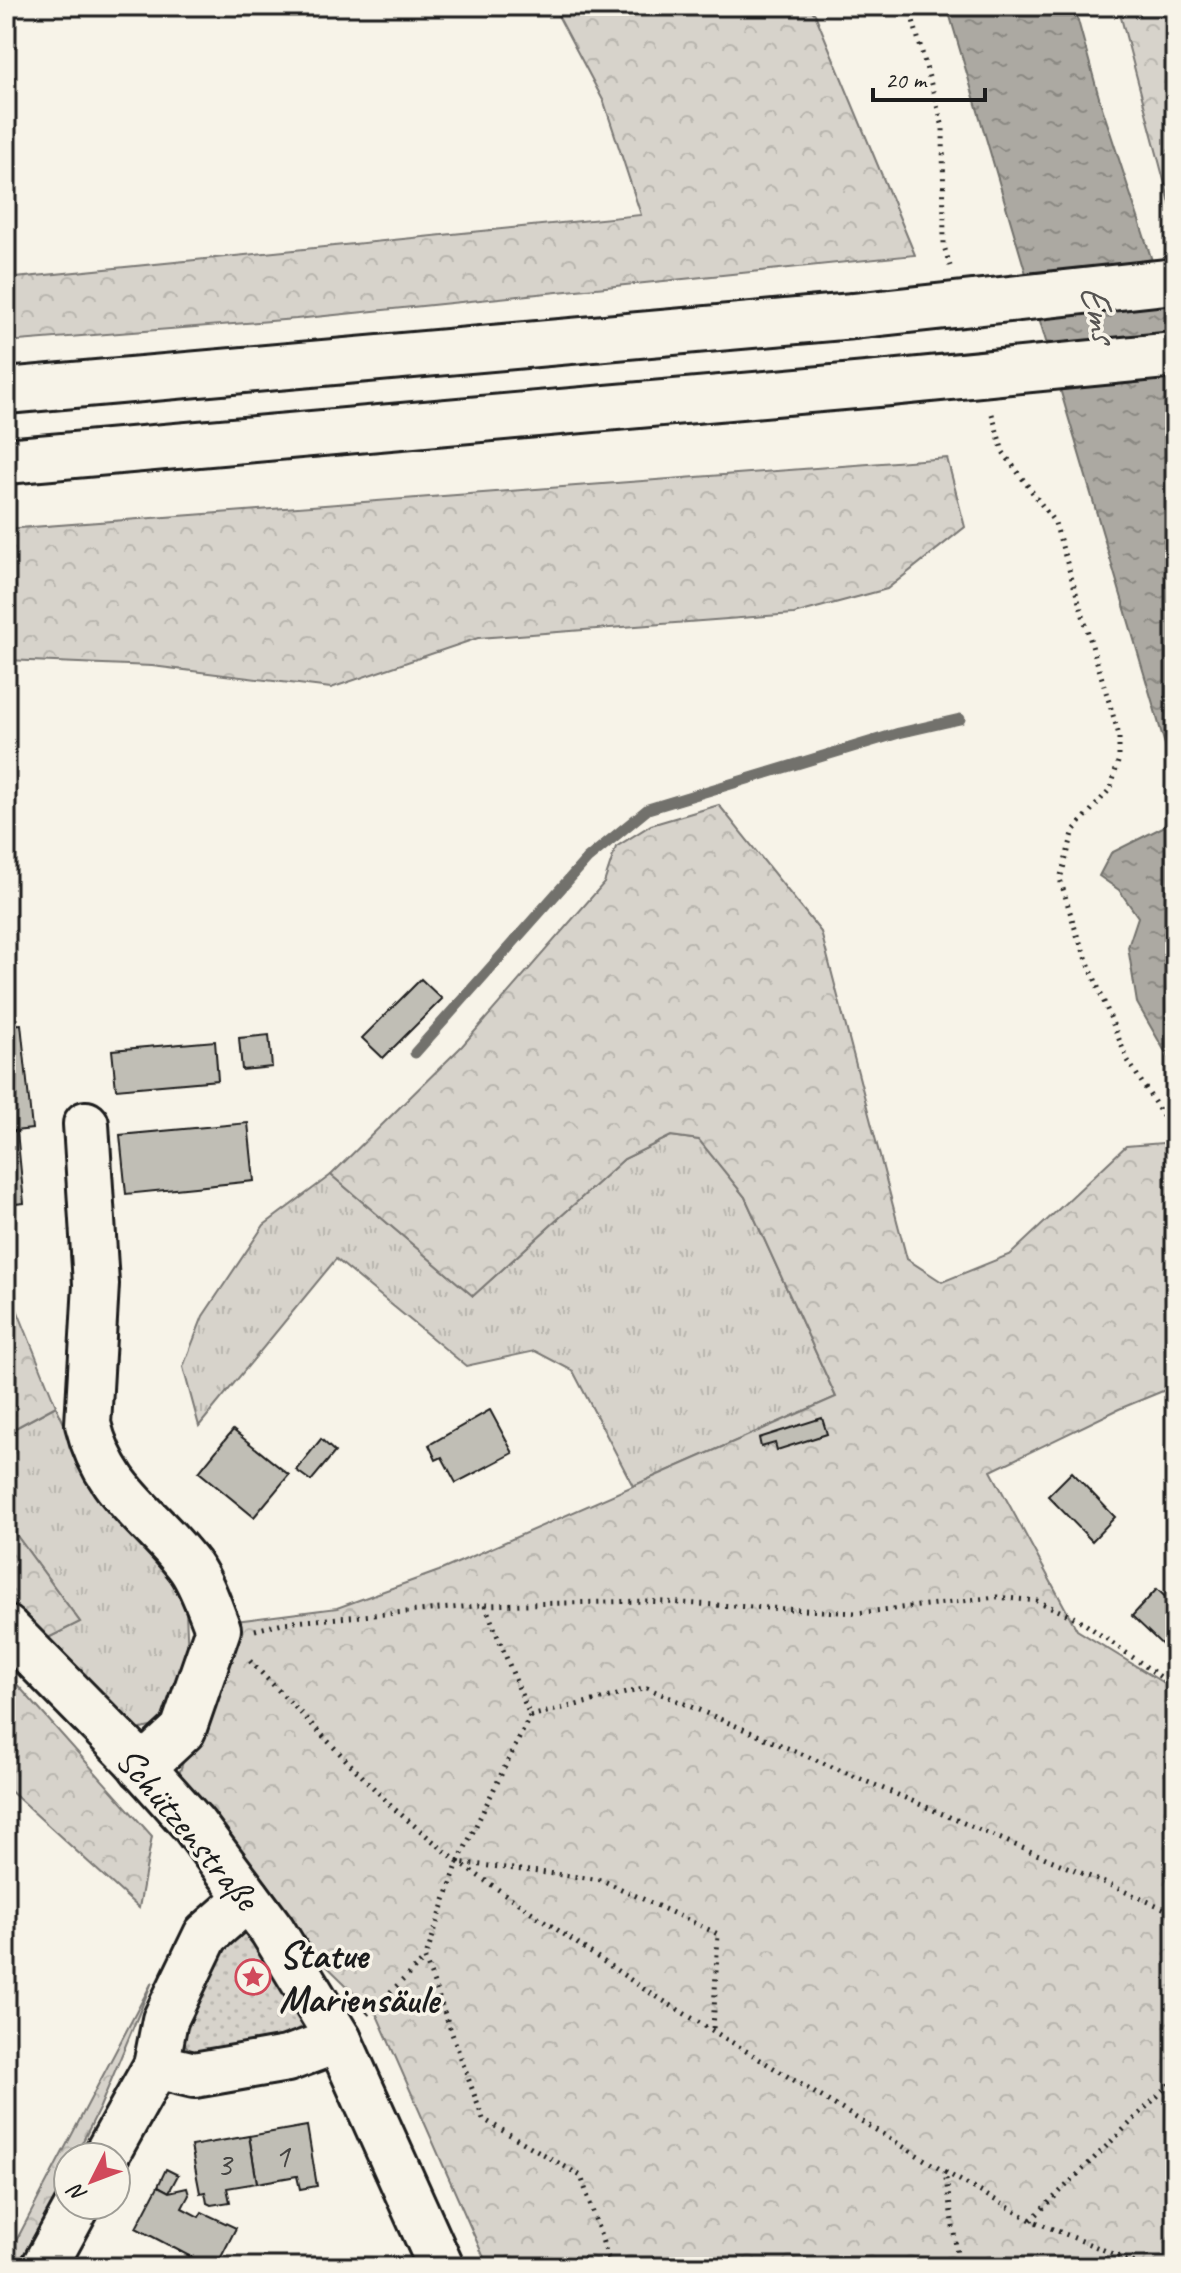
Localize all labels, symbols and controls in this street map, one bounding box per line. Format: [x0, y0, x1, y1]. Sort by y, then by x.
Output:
scale bar [873, 52, 985, 102]
text: 20 m [885, 65, 928, 95]
water label: Ems [1068, 278, 1132, 352]
street label: Schützenstraße [106, 1737, 271, 1921]
place label: Statue Mariensäule [279, 1932, 442, 2023]
place icon: Statue Mariensäule [234, 1958, 272, 1996]
house number: 1 [274, 2134, 291, 2177]
north arrow [52, 2141, 132, 2221]
house number: 3 [216, 2143, 234, 2186]
text: N [61, 2177, 93, 2208]

